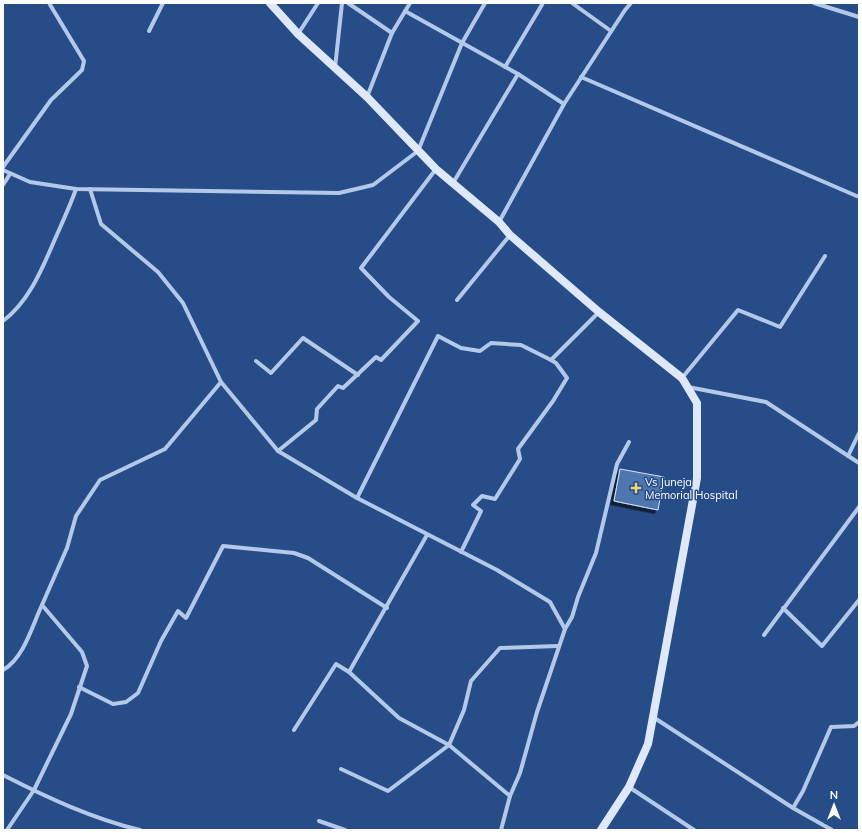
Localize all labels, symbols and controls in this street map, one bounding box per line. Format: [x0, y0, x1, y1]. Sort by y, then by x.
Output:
place label: Vs Juneja Memorial Hospital [645, 475, 738, 502]
marker: Vs Juneja Memorial Hospital [630, 482, 642, 494]
north arrow [814, 785, 854, 825]
text: N [830, 788, 838, 802]

